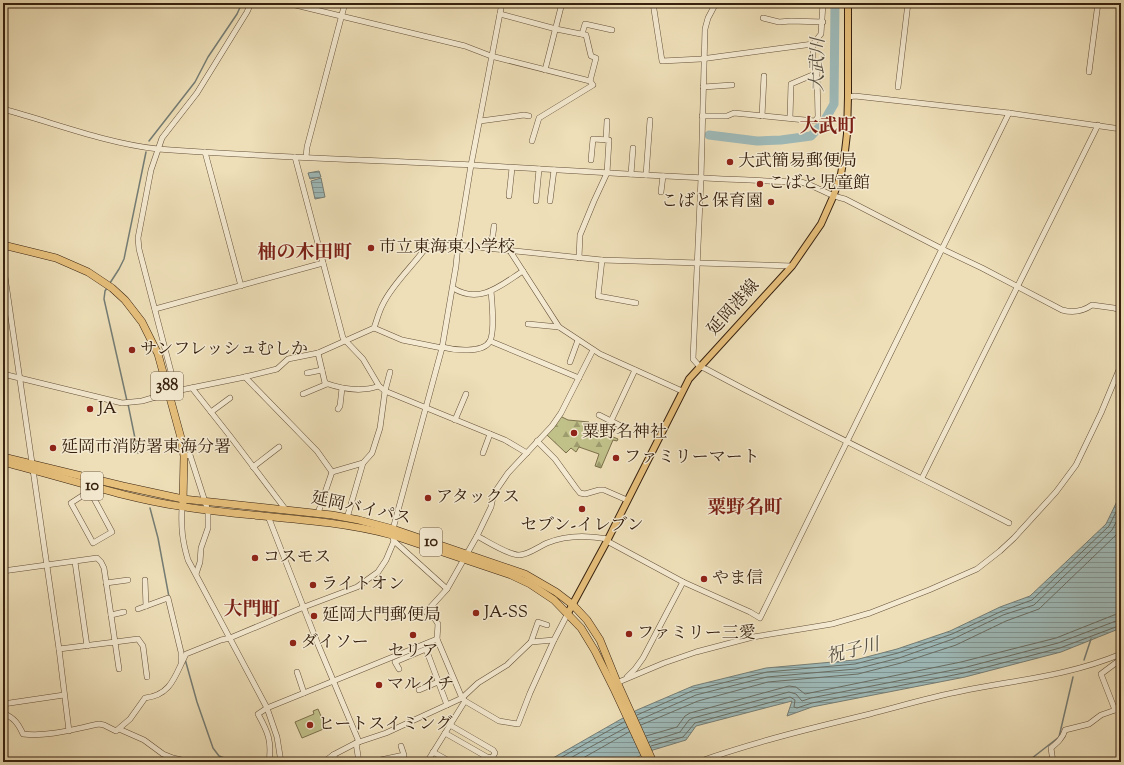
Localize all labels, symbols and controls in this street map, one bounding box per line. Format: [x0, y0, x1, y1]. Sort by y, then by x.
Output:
water label: 大武川 [806, 36, 833, 92]
district label: 大武町 [799, 114, 857, 141]
place label: 大武簡易郵便局 [738, 150, 857, 174]
marker: 大武簡易郵便局 [725, 157, 735, 167]
place label: こばと児童館 [768, 172, 870, 196]
marker: こばと児童館 [755, 179, 765, 189]
place label: こばと保育園 [661, 190, 763, 214]
marker: こばと保育園 [766, 197, 776, 207]
place label: 市立東海東小学校 [379, 236, 515, 260]
district label: 柚の木田町 [257, 240, 353, 267]
marker: 市立東海東小学校 [366, 243, 376, 253]
street label: 延岡港線 [702, 275, 766, 341]
place label: サンフレッシュむしか [140, 338, 308, 362]
marker: サンフレッシュむしか [127, 345, 137, 355]
road number: 388 [151, 372, 183, 400]
place label: JA [97, 397, 117, 421]
marker: JA [85, 404, 95, 414]
place label: 粟野名神社 [582, 421, 667, 445]
marker: 粟野名神社 [569, 428, 579, 438]
place label: 延岡市消防署東海分署 [61, 436, 231, 460]
marker: 延岡市消防署東海分署 [48, 443, 58, 453]
place label: ファミリーマート [624, 446, 760, 470]
marker: ファミリーマート [611, 453, 621, 463]
road number: 10 [81, 472, 103, 500]
place label: アタックス [436, 486, 520, 510]
street label: 延岡バイパス [309, 487, 413, 531]
marker: アタックス [423, 493, 433, 503]
district label: 粟野名町 [707, 495, 783, 522]
marker: セブン-イレブン [577, 504, 587, 514]
place label: セブン-イレブン [520, 514, 644, 538]
road number: 10 [420, 528, 442, 556]
place label: コスモス [263, 546, 331, 570]
marker: コスモス [250, 553, 260, 563]
place label: やま信 [712, 567, 763, 591]
place label: ライトオン [321, 573, 405, 597]
marker: やま信 [699, 574, 709, 584]
marker: ライトオン [308, 580, 318, 590]
district label: 大門町 [223, 597, 281, 624]
place label: JA-SS [483, 601, 528, 625]
place label: 延岡大門郵便局 [322, 604, 441, 628]
marker: JA-SS [471, 608, 481, 618]
marker: 延岡大門郵便局 [309, 611, 319, 621]
place label: ファミリー三愛 [637, 622, 756, 646]
marker: ファミリー三愛 [624, 629, 634, 639]
marker: セリア [408, 630, 418, 640]
place label: ダイソー [301, 631, 369, 655]
water label: 祝子川 [824, 632, 884, 671]
marker: ダイソー [288, 638, 298, 648]
place label: セリア [388, 640, 439, 664]
place label: マルイチ [387, 673, 454, 697]
marker: マルイチ [374, 680, 384, 690]
place label: ヒートスイミング [318, 713, 452, 737]
marker: ヒートスイミング [305, 720, 315, 730]

